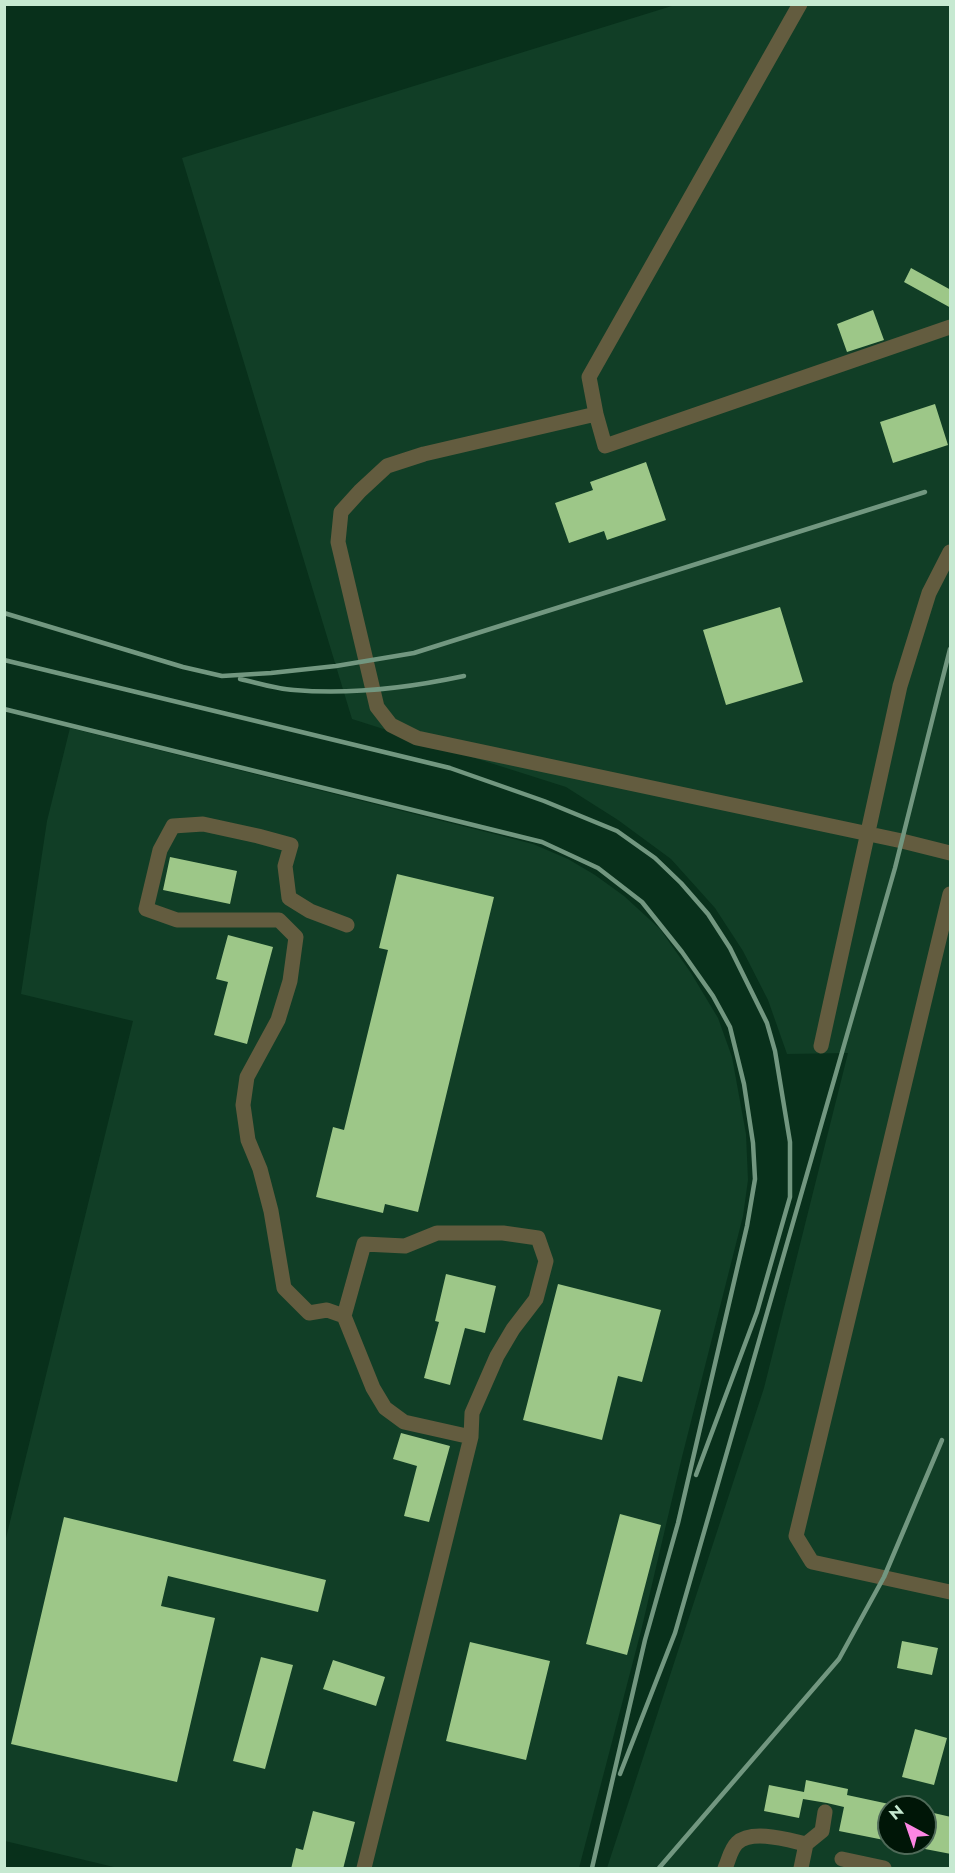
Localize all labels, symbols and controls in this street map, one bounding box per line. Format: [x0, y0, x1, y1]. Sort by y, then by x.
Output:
north arrow [877, 1795, 937, 1855]
text: N [884, 1799, 909, 1825]

